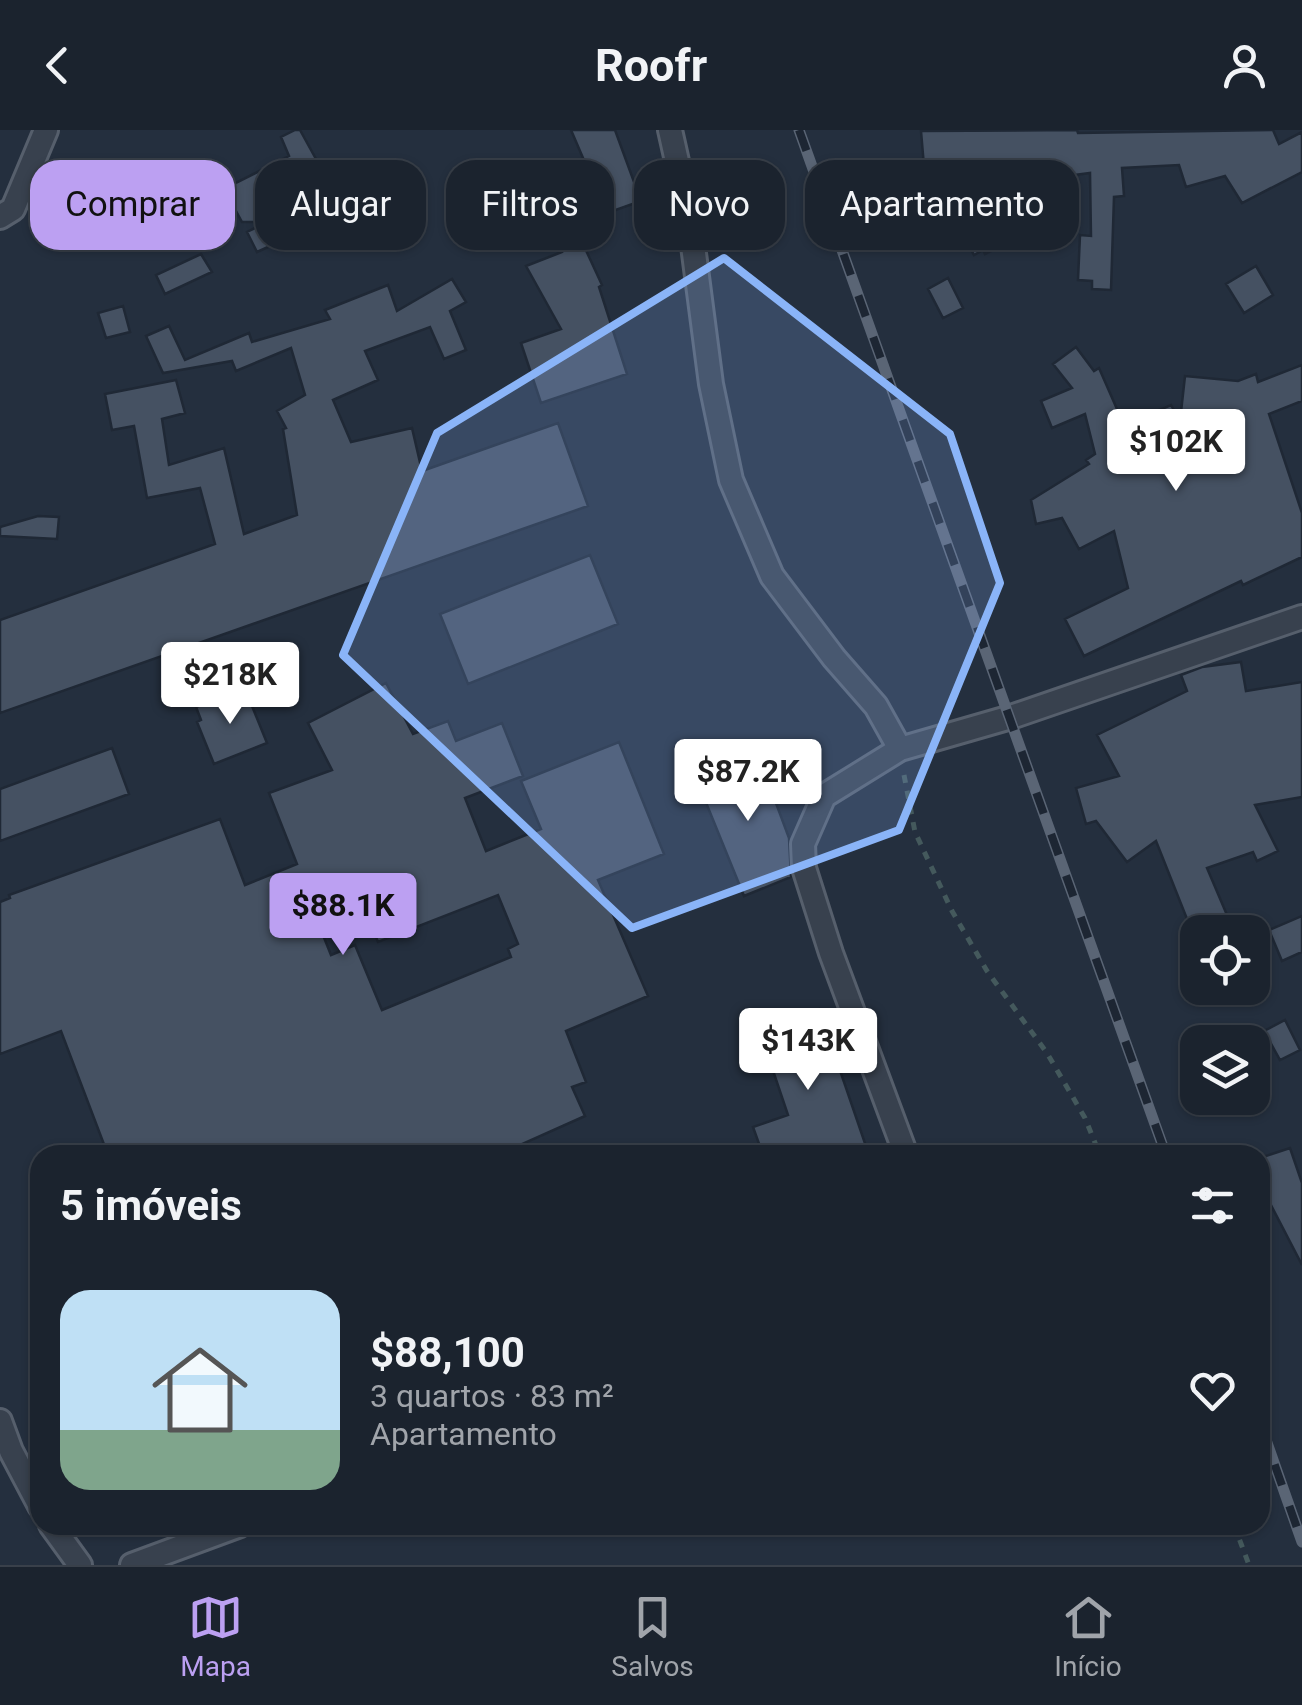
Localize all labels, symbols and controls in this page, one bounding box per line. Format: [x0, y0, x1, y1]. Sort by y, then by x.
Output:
icon: back [30, 38, 85, 93]
icon: person [1217, 38, 1272, 93]
text: Roofr [595, 39, 707, 92]
chip: Comprar [30, 160, 235, 250]
chip: Alugar [255, 160, 426, 250]
chip: Filtros [446, 160, 614, 250]
chip: Novo [634, 160, 785, 250]
chip: Apartamento [805, 160, 1079, 250]
pin: $102K [1106, 409, 1246, 494]
text: $102K [1129, 422, 1223, 460]
pin: $218K [160, 642, 300, 727]
text: $218K [183, 655, 277, 693]
pin: $87.2K [667, 739, 829, 824]
text: $87.2K [696, 752, 800, 790]
pin: $88.1K [262, 873, 424, 958]
text: $88.1K [291, 886, 395, 924]
map controls [1180, 915, 1270, 1115]
button: locate [1180, 915, 1270, 1005]
pin: $143K [738, 1008, 878, 1093]
text: $143K [761, 1021, 855, 1059]
button: layers [1180, 1025, 1270, 1115]
icon: filters [1185, 1178, 1240, 1233]
text: 5 imóveis [60, 1181, 242, 1230]
text: $88,100 [370, 1328, 525, 1377]
icon: home [140, 1330, 260, 1450]
icon: heart [1185, 1363, 1240, 1418]
text: 3 quartos · 83 m² [370, 1377, 614, 1415]
text: Apartamento [370, 1415, 557, 1453]
tab: Mapa [180, 1590, 251, 1683]
tab: Salvos [611, 1590, 694, 1683]
tab: Início [1054, 1590, 1122, 1683]

